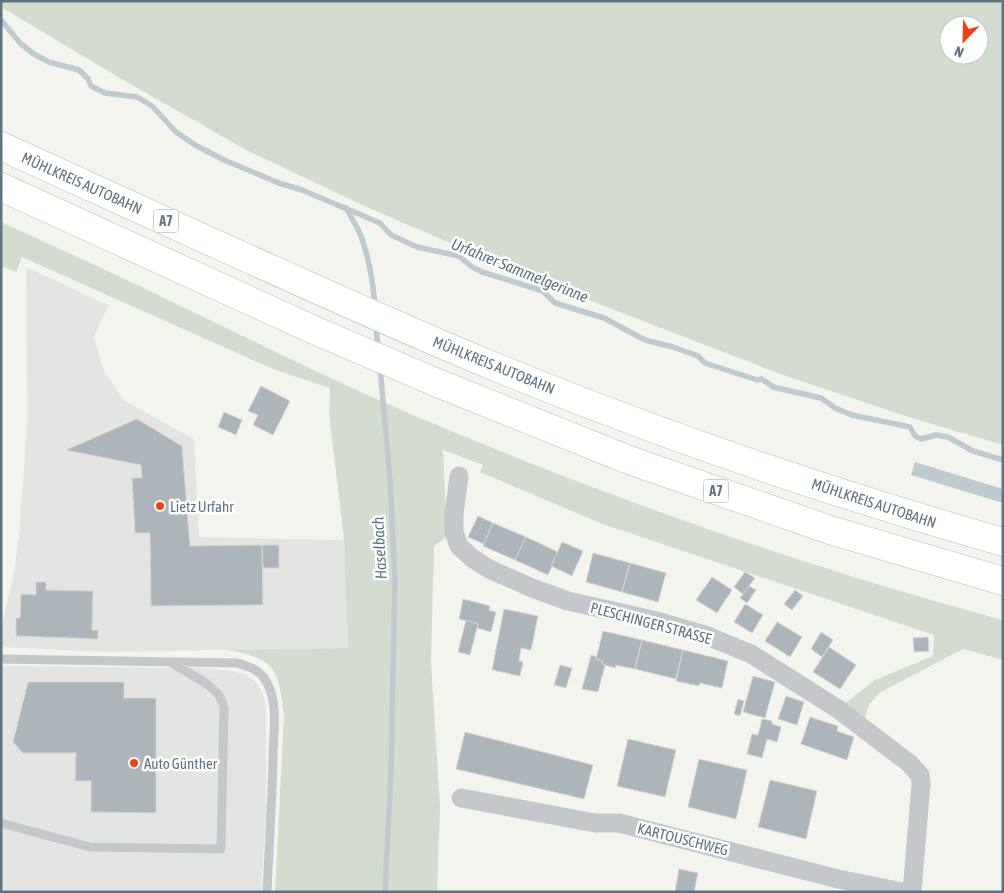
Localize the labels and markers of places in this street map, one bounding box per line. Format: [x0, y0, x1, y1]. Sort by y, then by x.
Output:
place label: Lietz Urfahr [170, 498, 234, 515]
marker: Lietz Urfahr [154, 500, 166, 512]
place label: Auto Günther [144, 755, 218, 772]
marker: Auto Günther [128, 757, 140, 769]

